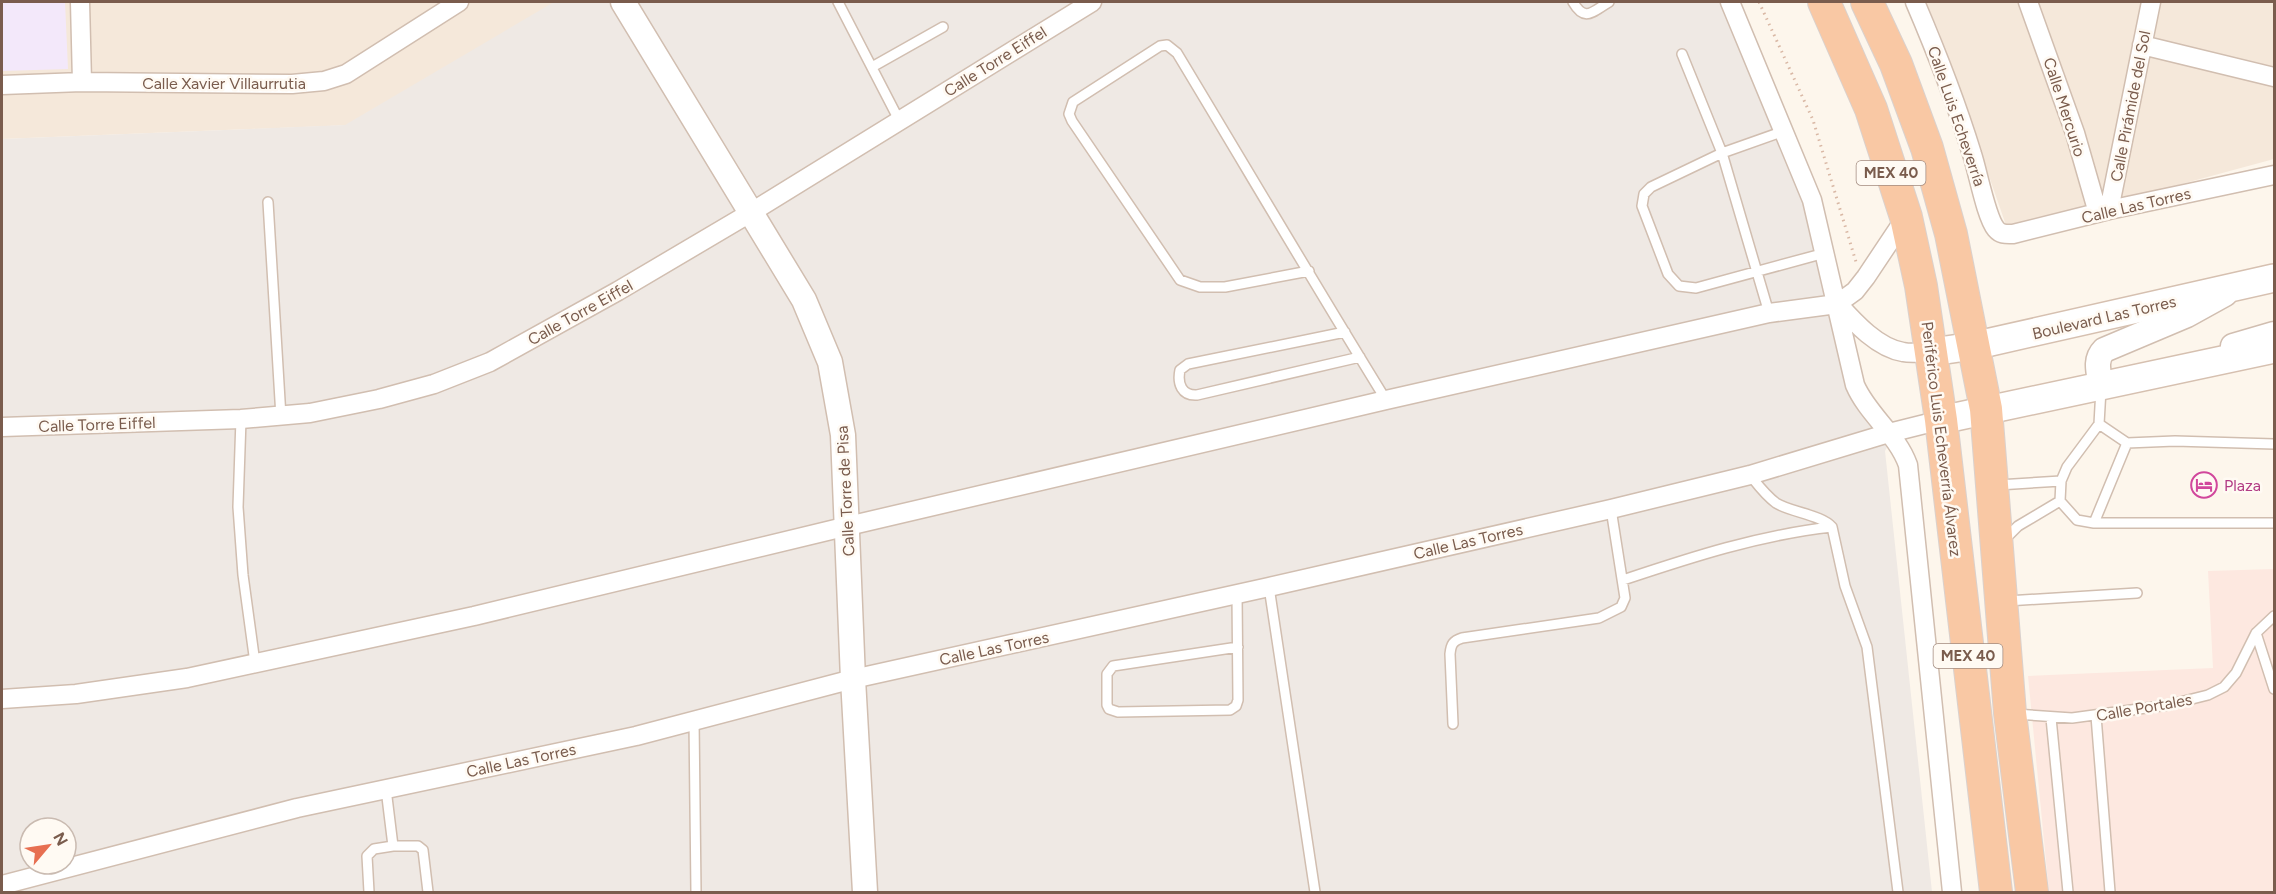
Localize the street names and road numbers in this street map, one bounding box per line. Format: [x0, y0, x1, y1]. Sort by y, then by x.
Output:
street label: Calle Torre Eiffel [941, 22, 1050, 101]
street label: Calle Pirámide del Sol [2107, 29, 2154, 183]
street label: Calle Luis Echeverría [1924, 44, 1989, 189]
street label: Calle Mercurio [2040, 55, 2089, 159]
street label: Calle Xavier Villaurrutia [142, 74, 306, 93]
road number: MEX 40 [1856, 161, 1926, 185]
street label: Calle Las Torres [2080, 184, 2193, 227]
street label: Calle Torre Eiffel [524, 276, 636, 349]
street label: Boulevard Las Torres [2030, 292, 2178, 343]
street label: Periférico Luis Echeverría Álvarez [1918, 320, 1965, 558]
street label: Calle Torre Eiffel [38, 413, 156, 436]
street label: Calle Torre de Pisa [833, 425, 858, 557]
street label: Calle Las Torres [1412, 520, 1525, 563]
street label: Calle Las Torres [938, 628, 1051, 669]
road number: MEX 40 [1934, 644, 2002, 668]
street label: Calle Portales [2095, 690, 2194, 725]
street label: Calle Las Torres [465, 740, 578, 781]

